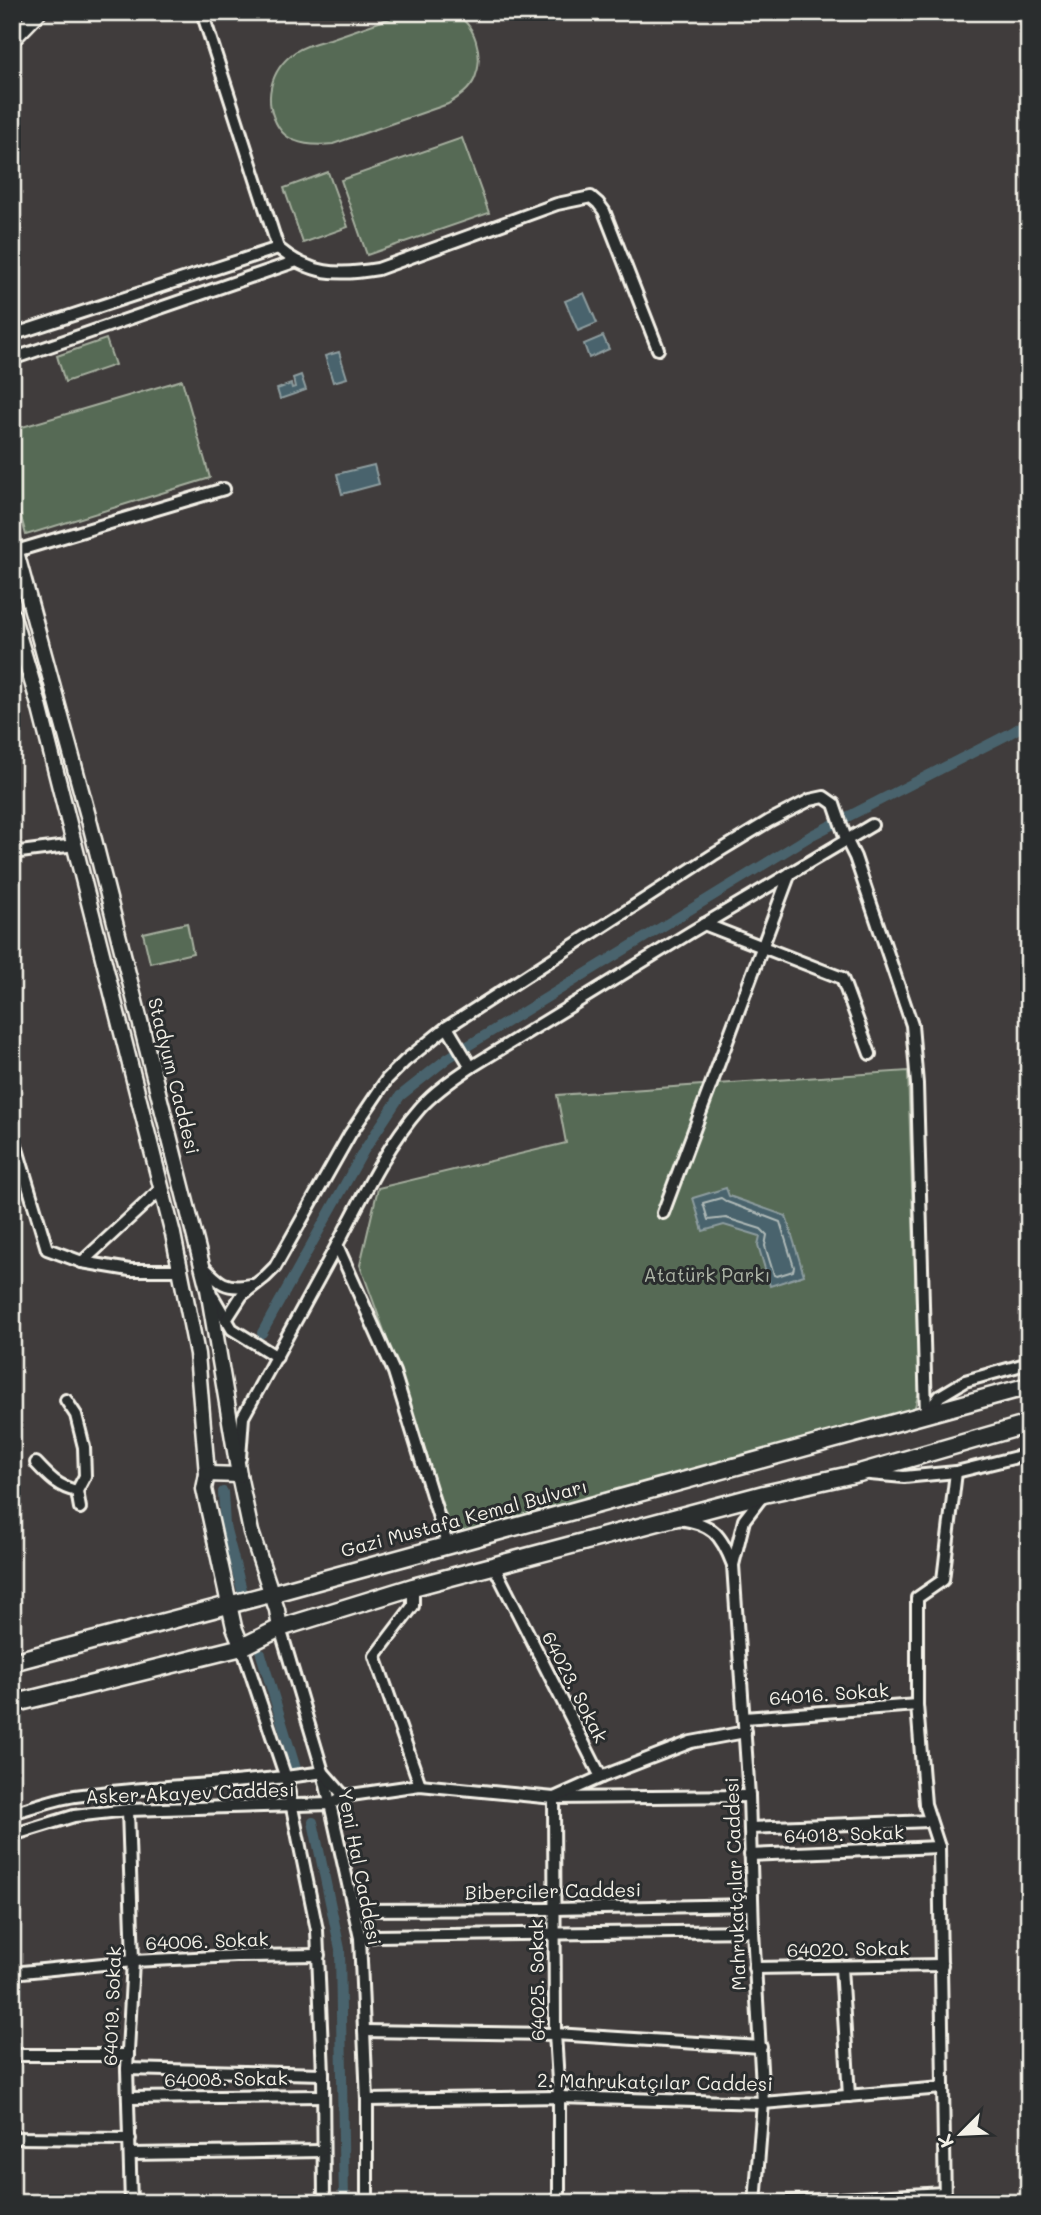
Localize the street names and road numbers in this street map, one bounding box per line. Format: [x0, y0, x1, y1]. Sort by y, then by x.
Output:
street label: Stadyum Caddesi [143, 995, 206, 1157]
street label: Gazi Mustafa Kemal Bulvarı [338, 1473, 590, 1562]
street label: 64023. Sokak [537, 1627, 614, 1747]
street label: 64016. Sokak [768, 1677, 890, 1710]
street label: Asker Akayev Caddesi [85, 1776, 295, 1809]
street label: Mahrukatçılar Caddesi [718, 1777, 751, 1991]
street label: Yeni Hal Caddesi [333, 1786, 388, 1947]
street label: 64018. Sokak [784, 1819, 904, 1848]
street label: Biberciler Caddesi [465, 1876, 641, 1905]
street label: 64025. Sokak [523, 1919, 550, 2041]
street label: 64006. Sokak [145, 1926, 269, 1955]
street label: 64020. Sokak [787, 1935, 909, 1962]
street label: 64019. Sokak [97, 1946, 126, 2066]
street label: 64008. Sokak [164, 2065, 288, 2092]
street label: 2. Mahrukatçılar Caddesi [537, 2067, 773, 2096]

